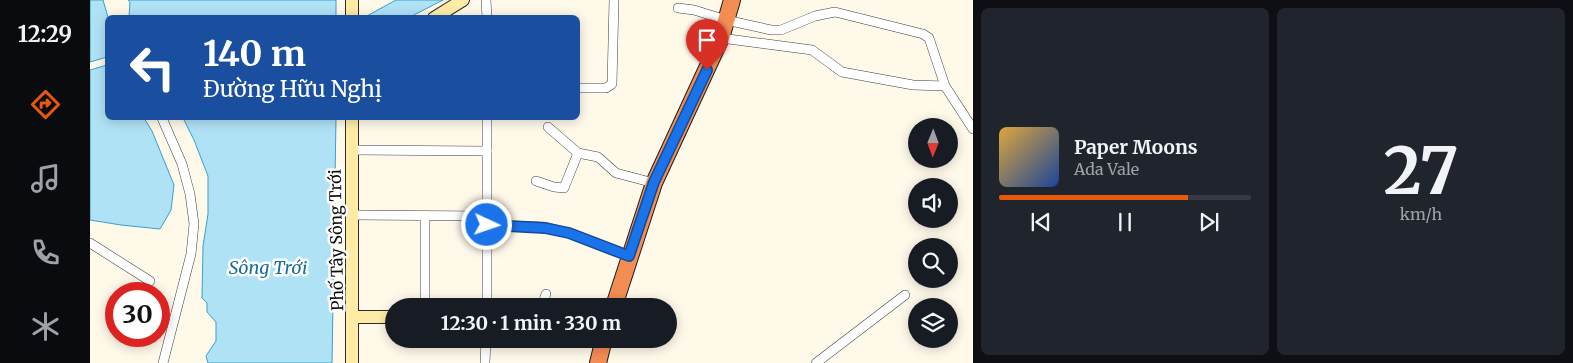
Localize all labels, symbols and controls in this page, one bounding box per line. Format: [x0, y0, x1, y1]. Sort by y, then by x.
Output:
pin [686, 19, 728, 70]
text: 12:29 [18, 20, 72, 48]
icon: arrive [693, 26, 721, 54]
text: 140 m [203, 32, 306, 76]
icon: left [120, 35, 185, 100]
text: Đường Hữu Nghị [203, 75, 382, 103]
icon: directions [28, 87, 63, 122]
north arrow [908, 118, 958, 168]
map controls [908, 118, 958, 348]
text: 27 [1383, 130, 1459, 212]
text: Paper Moons [1074, 135, 1198, 159]
text: Ada Vale [1074, 159, 1139, 179]
icon: music [28, 161, 63, 196]
street label: Phố Tây Sông Trới [325, 169, 347, 311]
button: sound [908, 178, 958, 228]
position arrow [460, 198, 512, 250]
text: km/h [1400, 204, 1442, 224]
icon: previous [1027, 208, 1055, 236]
icon: pause [1111, 208, 1139, 236]
icon: next [1195, 208, 1223, 236]
icon: phone [28, 235, 63, 270]
button: search [908, 238, 958, 288]
water label: Sông Trới [229, 256, 307, 279]
speed limit sign: 30 [105, 282, 170, 347]
button: layers [908, 298, 958, 348]
icon: climate [28, 309, 63, 344]
text: 12:30 · 1 min · 330 m [441, 311, 621, 335]

